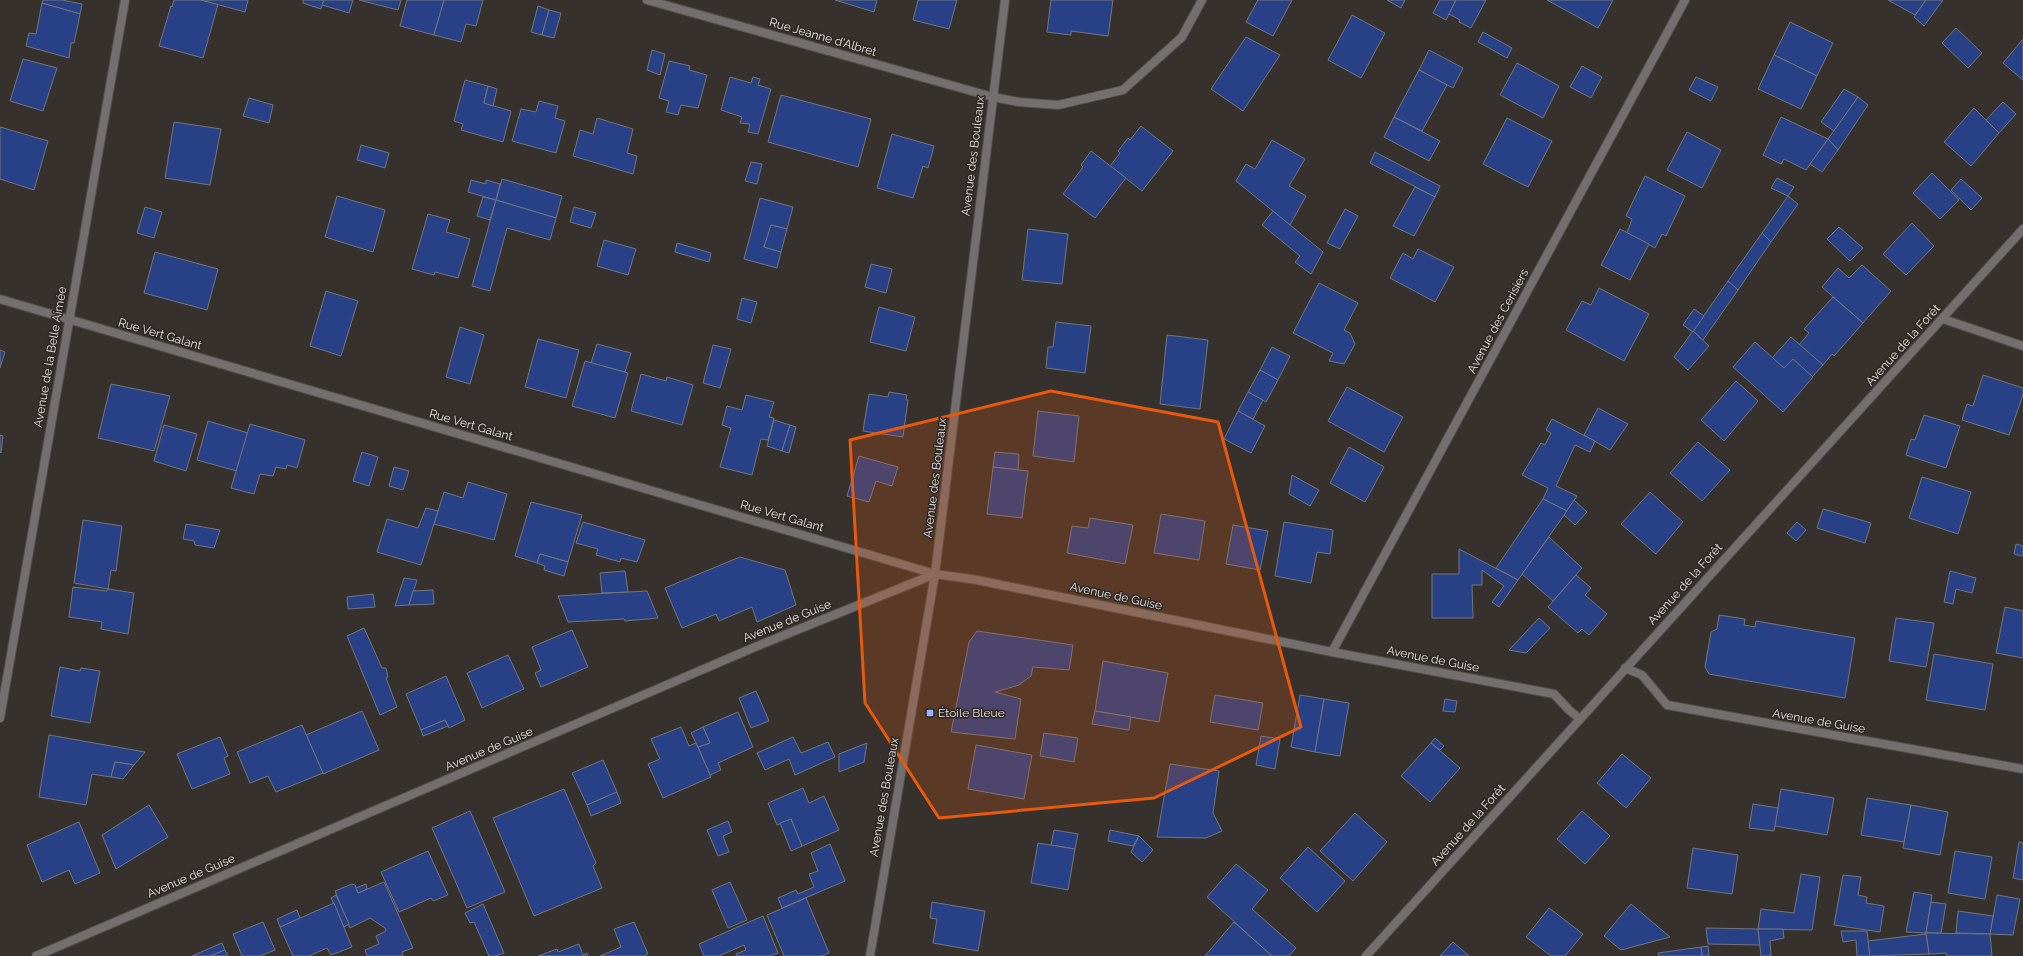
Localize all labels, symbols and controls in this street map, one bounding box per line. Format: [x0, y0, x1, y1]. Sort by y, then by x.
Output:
street label: Rue Jeanne d'Albret [768, 15, 878, 59]
street label: Avenue des Bouleaux [959, 95, 987, 217]
street label: Avenue des Cerisiers [1465, 266, 1532, 376]
street label: Avenue de la Belle Aimée [31, 285, 69, 429]
street label: Avenue de la Forêt [1863, 302, 1943, 388]
street label: Rue Vert Galant [117, 315, 203, 353]
street label: Rue Vert Galant [428, 406, 514, 444]
street label: Avenue des Bouleaux [921, 417, 949, 539]
street label: Rue Vert Galant [739, 497, 825, 535]
street label: Avenue de la Forêt [1645, 541, 1725, 627]
street label: Avenue de Guise [1069, 579, 1163, 613]
street label: Avenue de Guise [741, 597, 833, 645]
street label: Avenue de Guise [1386, 643, 1480, 675]
place label: Étoile Bleue [938, 706, 1005, 720]
street label: Avenue de Guise [1772, 706, 1866, 736]
marker: Étoile Bleue [925, 708, 935, 718]
street label: Avenue de Guise [443, 724, 535, 774]
street label: Avenue des Bouleaux [867, 736, 901, 858]
street label: Avenue de la Forêt [1428, 782, 1508, 868]
street label: Avenue de Guise [145, 851, 237, 901]

